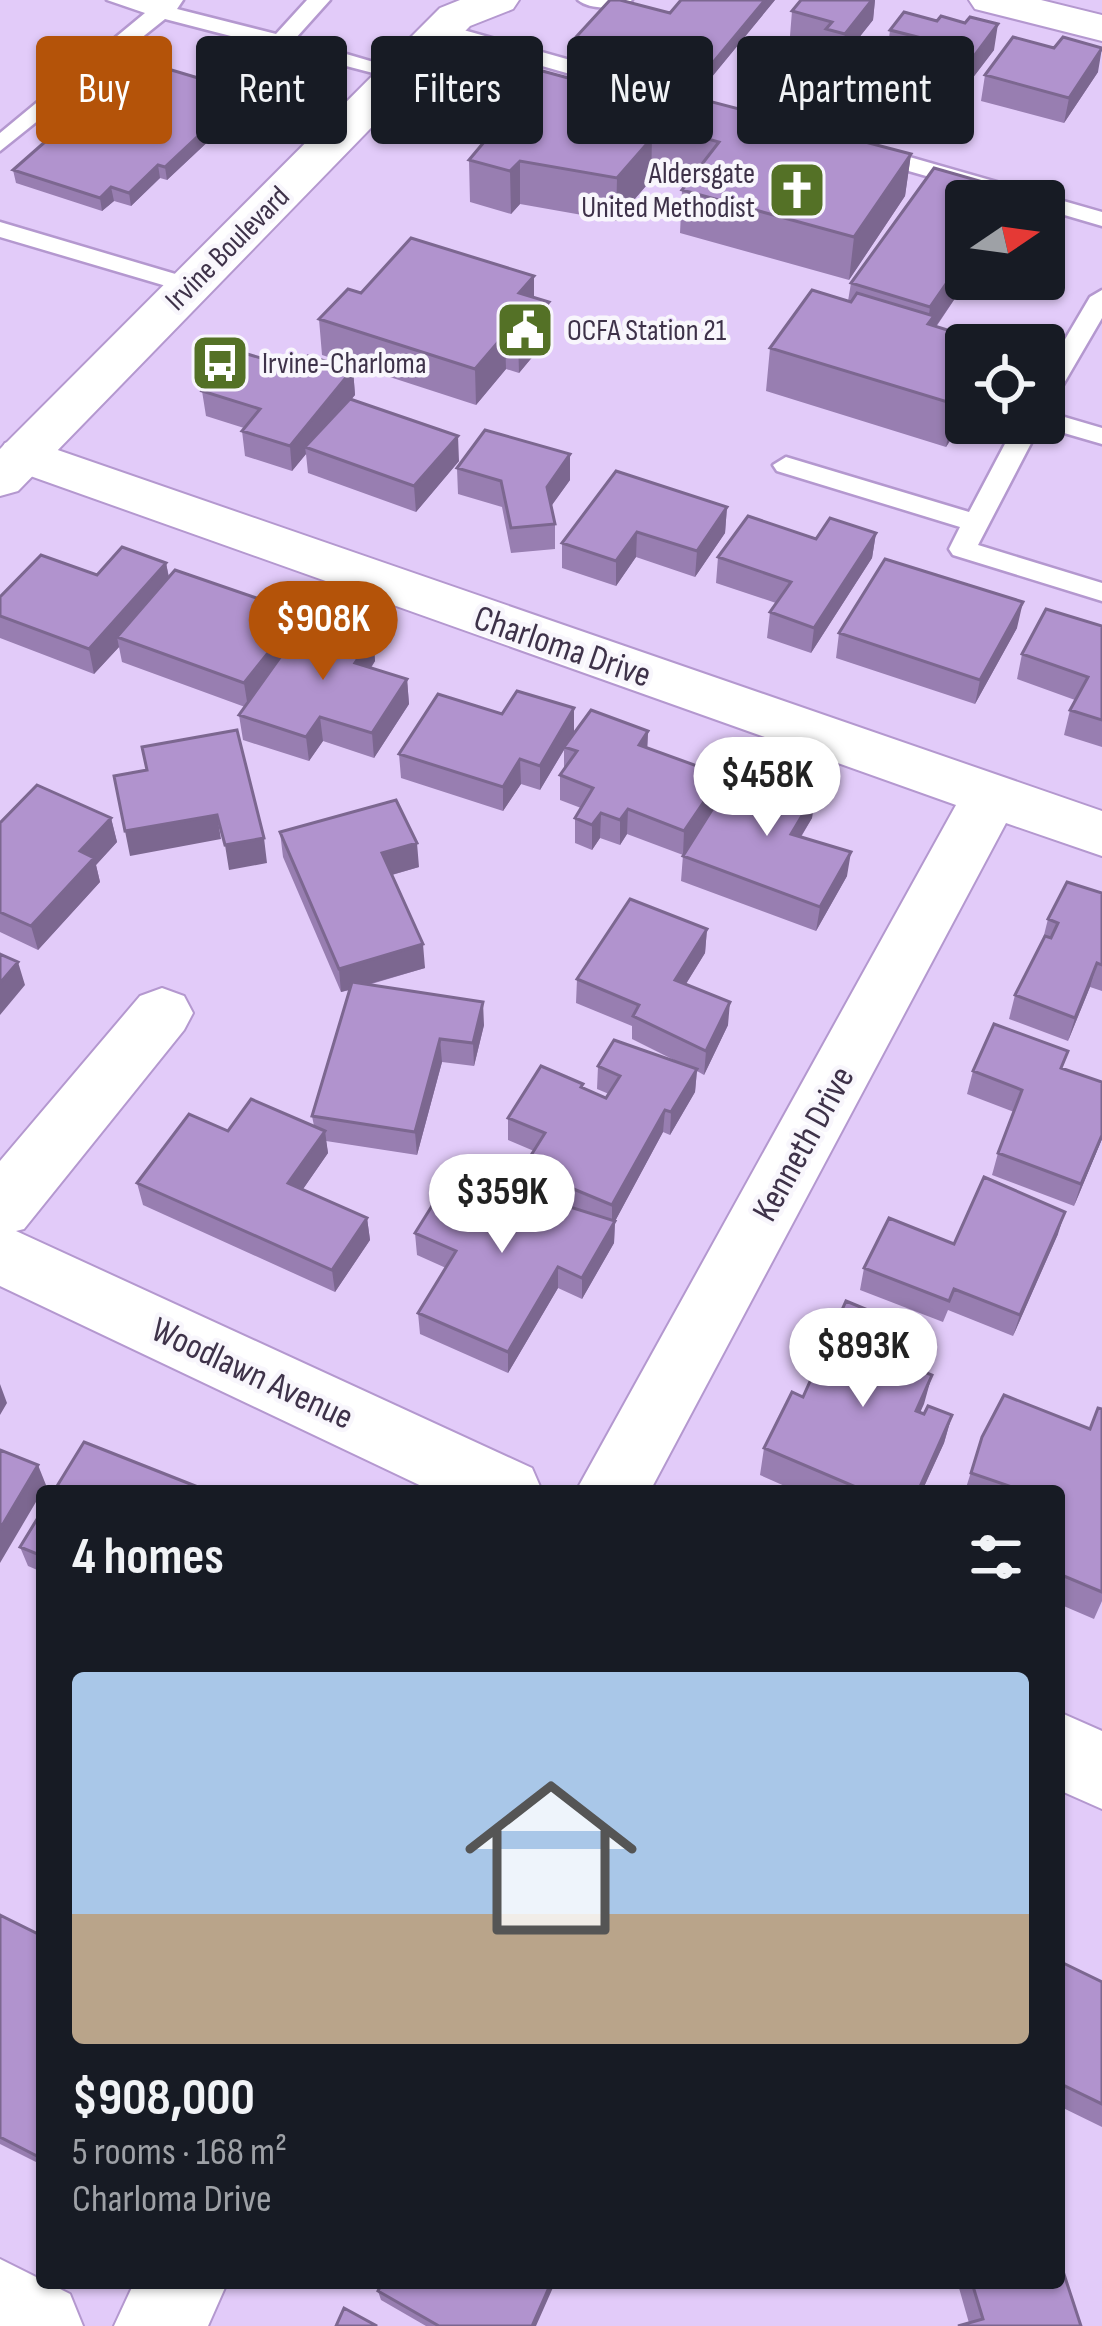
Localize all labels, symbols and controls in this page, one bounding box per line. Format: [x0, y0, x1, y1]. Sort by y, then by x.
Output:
chip: Buy [36, 36, 172, 144]
chip: Rent [196, 36, 347, 144]
chip: Filters [371, 36, 543, 144]
chip: New [567, 36, 713, 144]
chip: Apartment [737, 36, 974, 144]
place label: Aldersgate United Methodist [581, 156, 755, 226]
church icon: Aldersgate United Methodist [766, 159, 828, 221]
street label: Irvine Boulevard [158, 179, 297, 318]
north arrow [945, 180, 1065, 300]
map controls [945, 180, 1065, 444]
public building icon: OCFA Station 21 [494, 299, 556, 361]
place label: OCFA Station 21 [567, 313, 727, 349]
button: locate [945, 324, 1065, 444]
bus stop icon: Irvine-Charloma [189, 332, 251, 394]
place label: Irvine-Charloma [262, 346, 426, 382]
pin: $908K [239, 581, 407, 683]
text: $908K [276, 596, 370, 643]
street label: Charloma Drive [468, 597, 656, 698]
pin: $458K [683, 737, 851, 839]
text: $458K [721, 752, 813, 799]
street label: Kenneth Drive [744, 1059, 864, 1229]
pin: $359K [418, 1154, 586, 1256]
text: $359K [456, 1169, 548, 1216]
pin: $893K [779, 1308, 947, 1410]
street label: Woodlawn Avenue [144, 1309, 360, 1440]
text: $893K [816, 1323, 910, 1370]
icon: filters [963, 1524, 1029, 1590]
text: 4 homes [72, 1527, 224, 1588]
icon: home [443, 1750, 659, 1966]
text: $908,000 [72, 2068, 255, 2129]
text: 5 rooms · 168 m² [72, 2129, 287, 2176]
text: Charloma Drive [72, 2176, 272, 2223]

